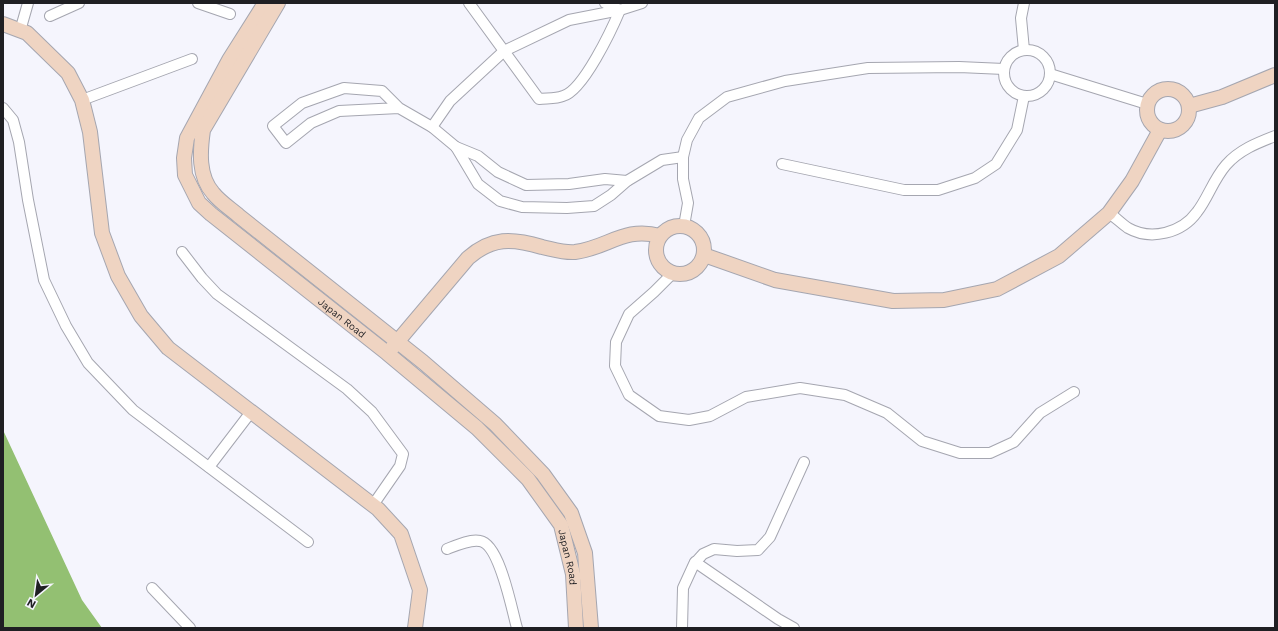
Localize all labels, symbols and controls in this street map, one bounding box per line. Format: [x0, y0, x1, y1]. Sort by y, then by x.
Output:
street label: Japan Road [316, 296, 368, 340]
street label: Japan Road [556, 528, 579, 585]
north arrow [16, 575, 56, 615]
text: N [25, 596, 38, 611]

